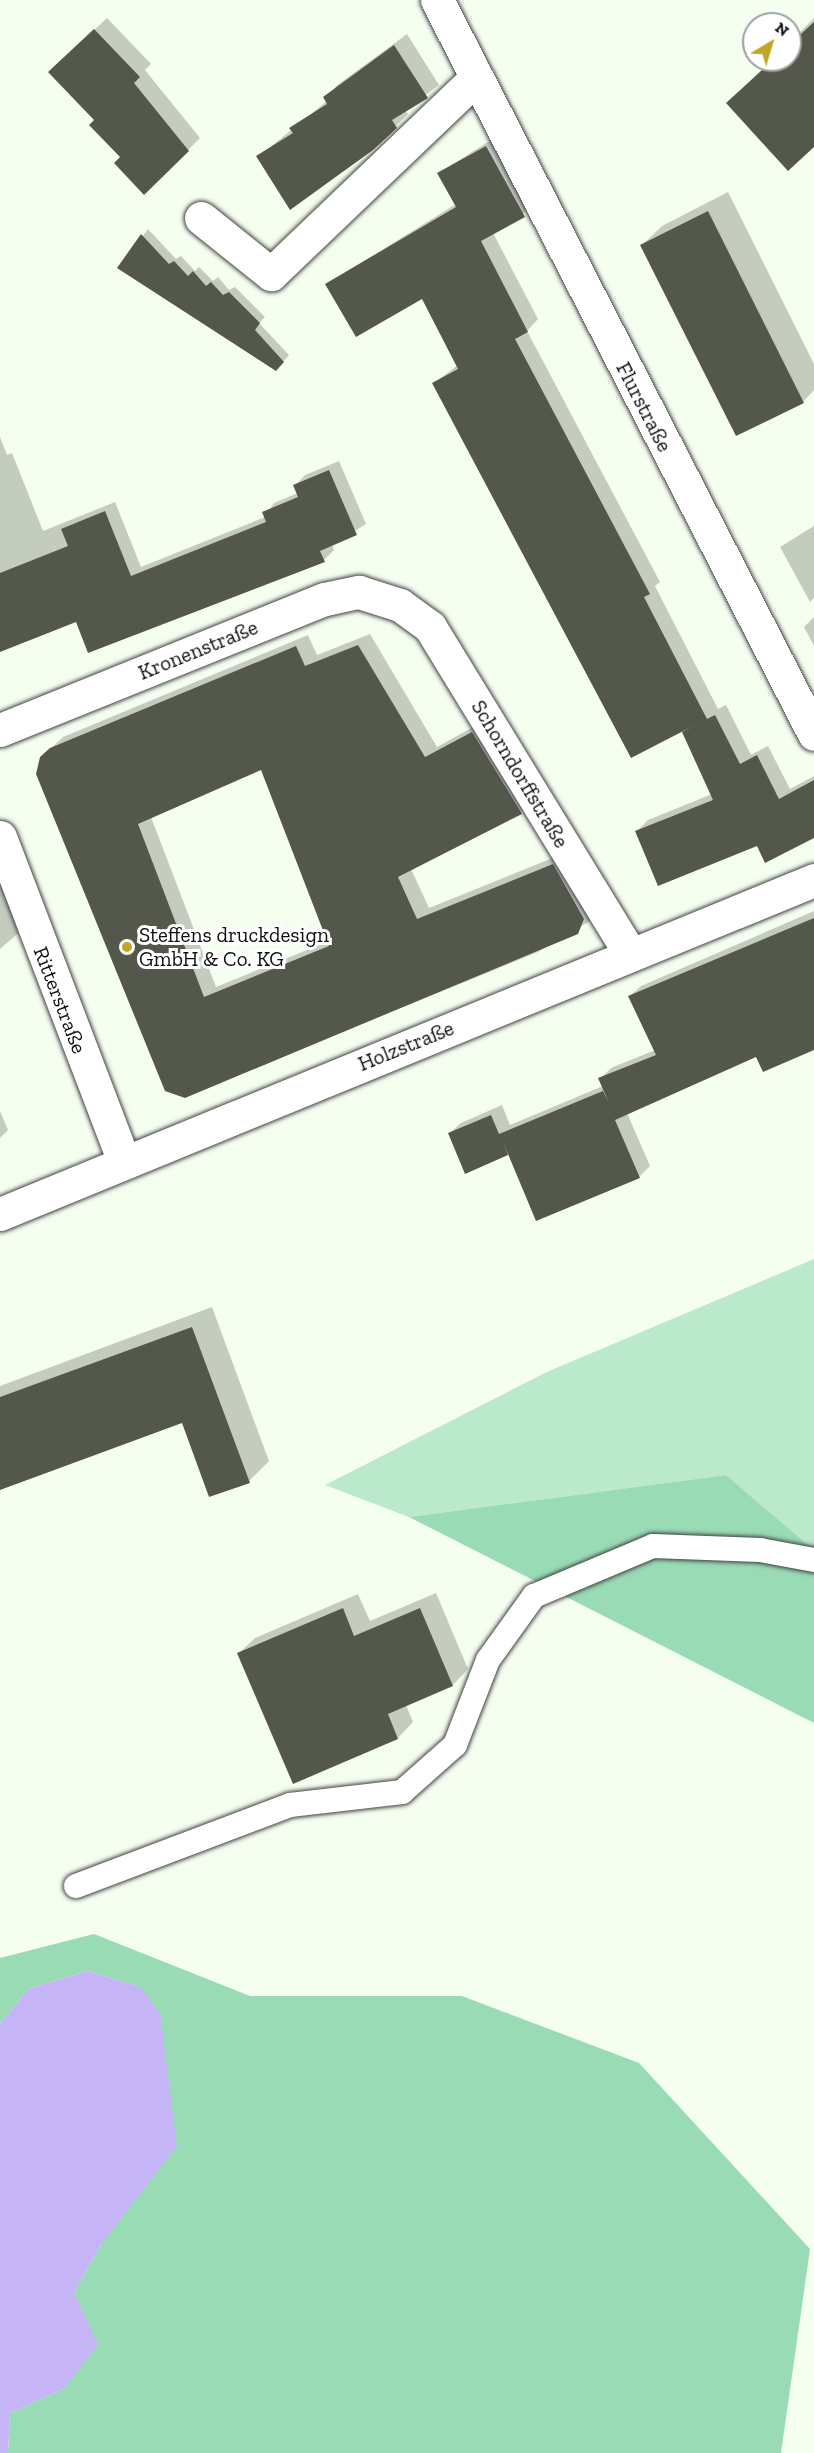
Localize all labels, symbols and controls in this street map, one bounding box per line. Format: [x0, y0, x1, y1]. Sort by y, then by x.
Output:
north arrow [742, 12, 802, 72]
text: N [772, 18, 793, 40]
street label: Flurstraße [611, 358, 677, 456]
street label: Kronenstraße [135, 615, 261, 685]
street label: Schorndorffstraße [466, 696, 574, 852]
place label: Steffens druckdesign GmbH & Co. KG [139, 922, 329, 972]
marker: Steffens druckdesign GmbH & Co. KG [120, 940, 134, 954]
street label: Ritterstraße [28, 943, 92, 1057]
street label: Holzstraße [354, 1015, 458, 1077]

